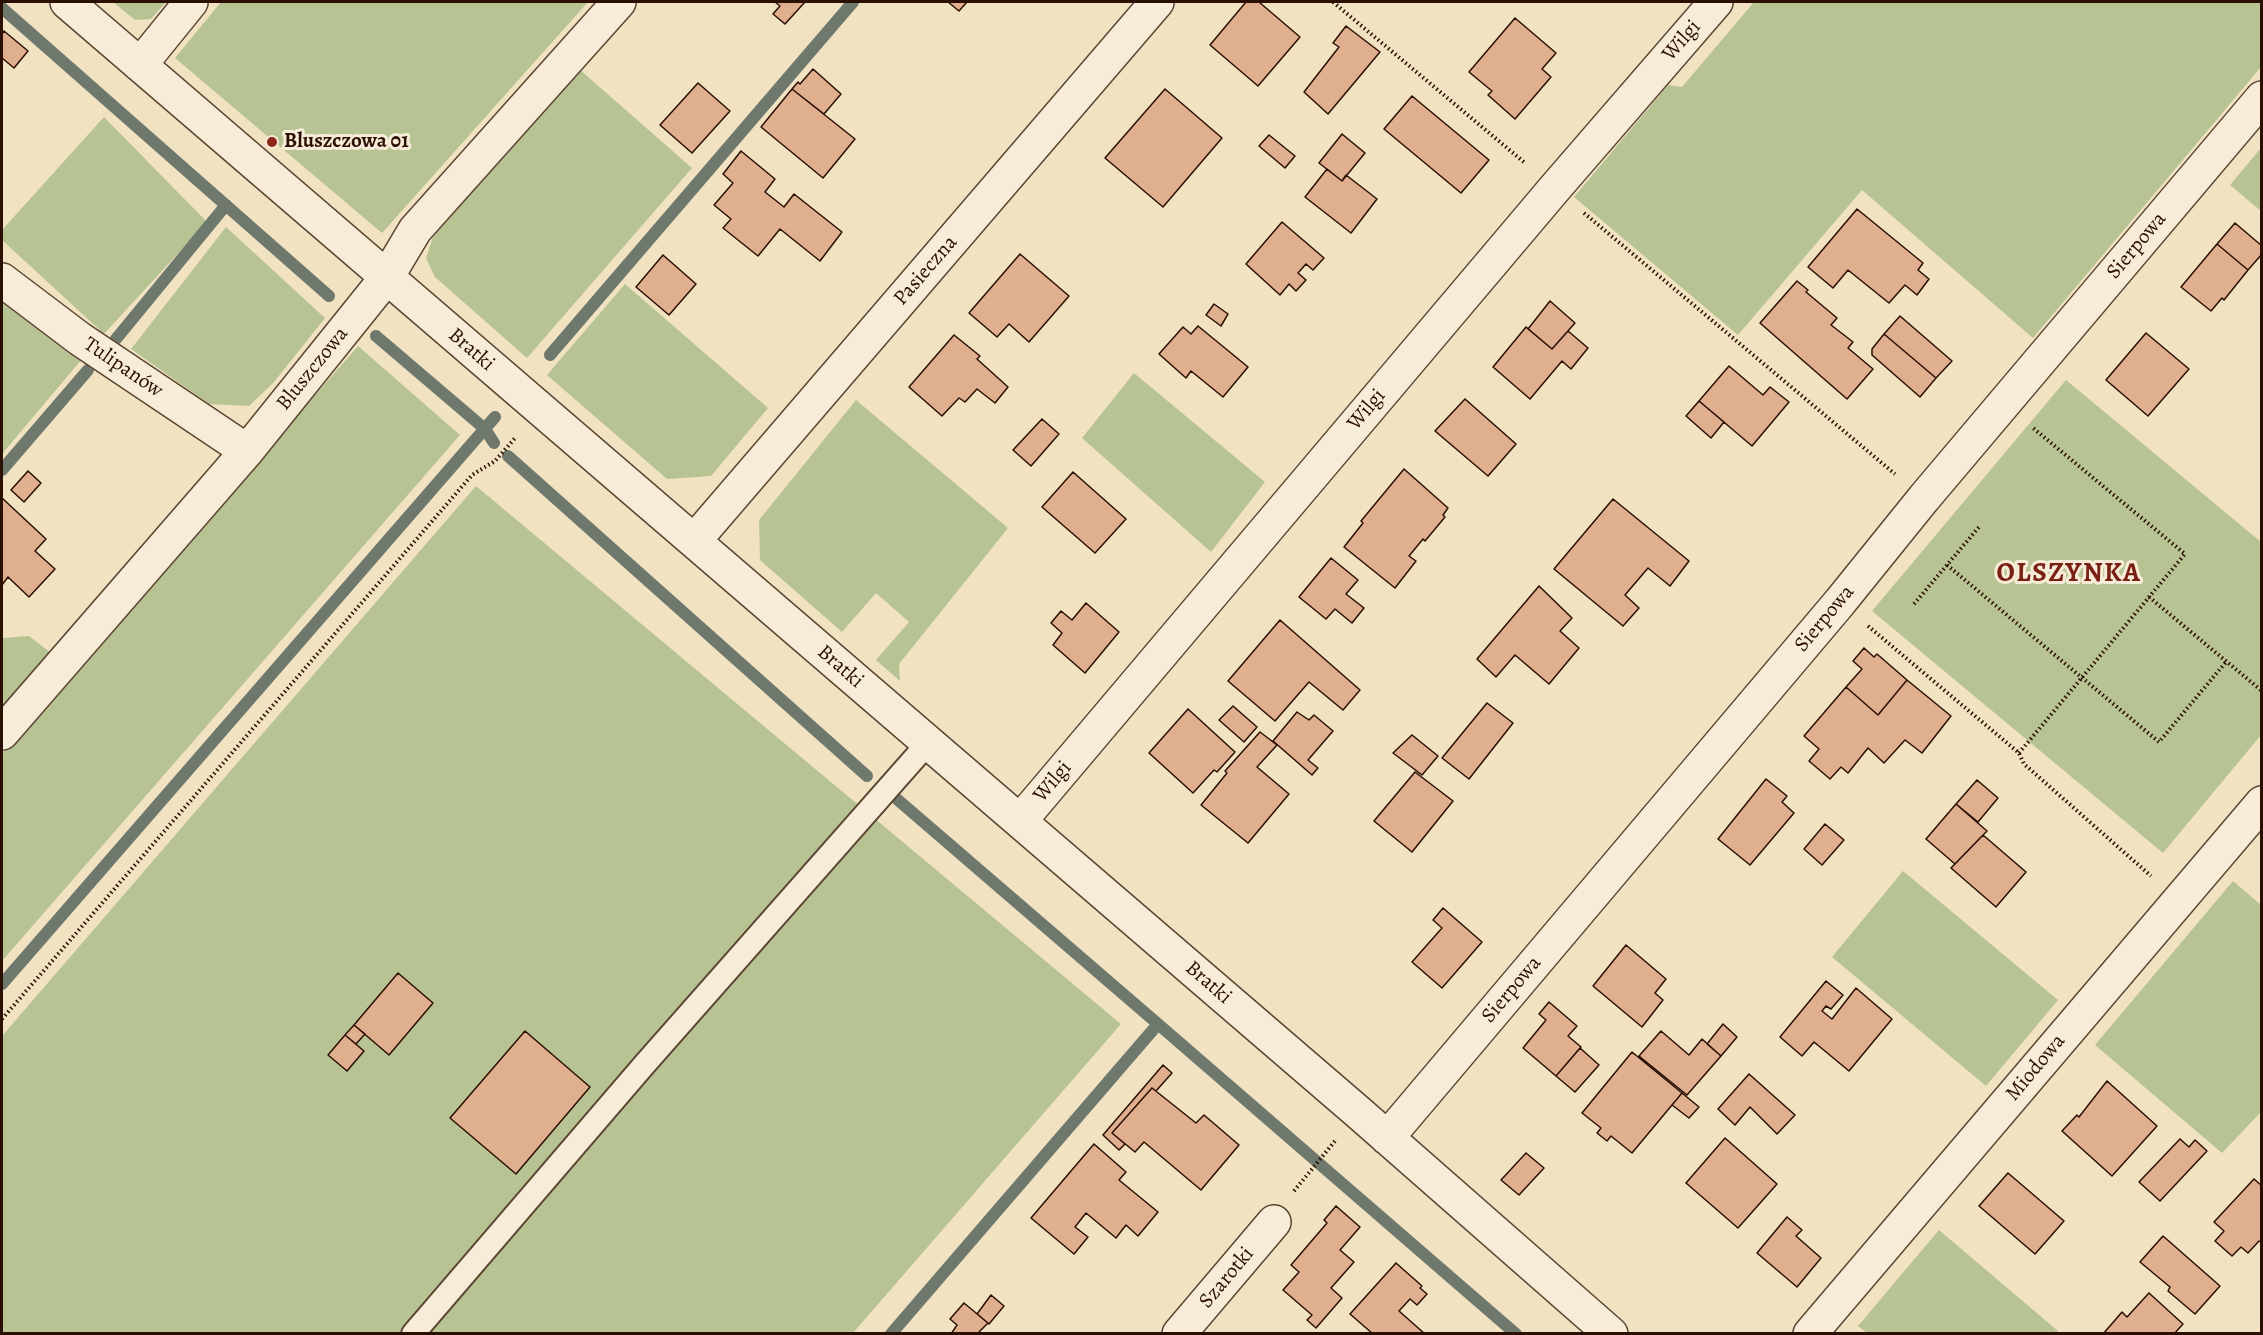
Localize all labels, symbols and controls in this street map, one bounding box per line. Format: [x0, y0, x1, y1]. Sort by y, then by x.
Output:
street label: Wilgi [1657, 15, 1707, 67]
place label: Bluszczowa 01 [284, 129, 409, 155]
marker: Bluszczowa 01 [265, 135, 279, 149]
street label: Sierpowa [2102, 207, 2172, 285]
street label: Pasieczna [889, 231, 963, 311]
street label: Bluszczowa [272, 322, 354, 416]
street label: Bratki [443, 323, 499, 377]
street label: Tulipanów [78, 332, 168, 404]
street label: Wilgi [1342, 384, 1392, 436]
district label: OLSZYNKA [1997, 558, 2141, 590]
street label: Sierpowa [1790, 580, 1860, 658]
street label: Bratki [812, 640, 868, 694]
street label: Wilgi [1028, 756, 1078, 808]
street label: Sierpowa [1477, 951, 1547, 1029]
street label: Bratki [1180, 956, 1236, 1010]
street label: Miodowa [2001, 1029, 2071, 1107]
street label: Szarotki [1194, 1242, 1260, 1314]

